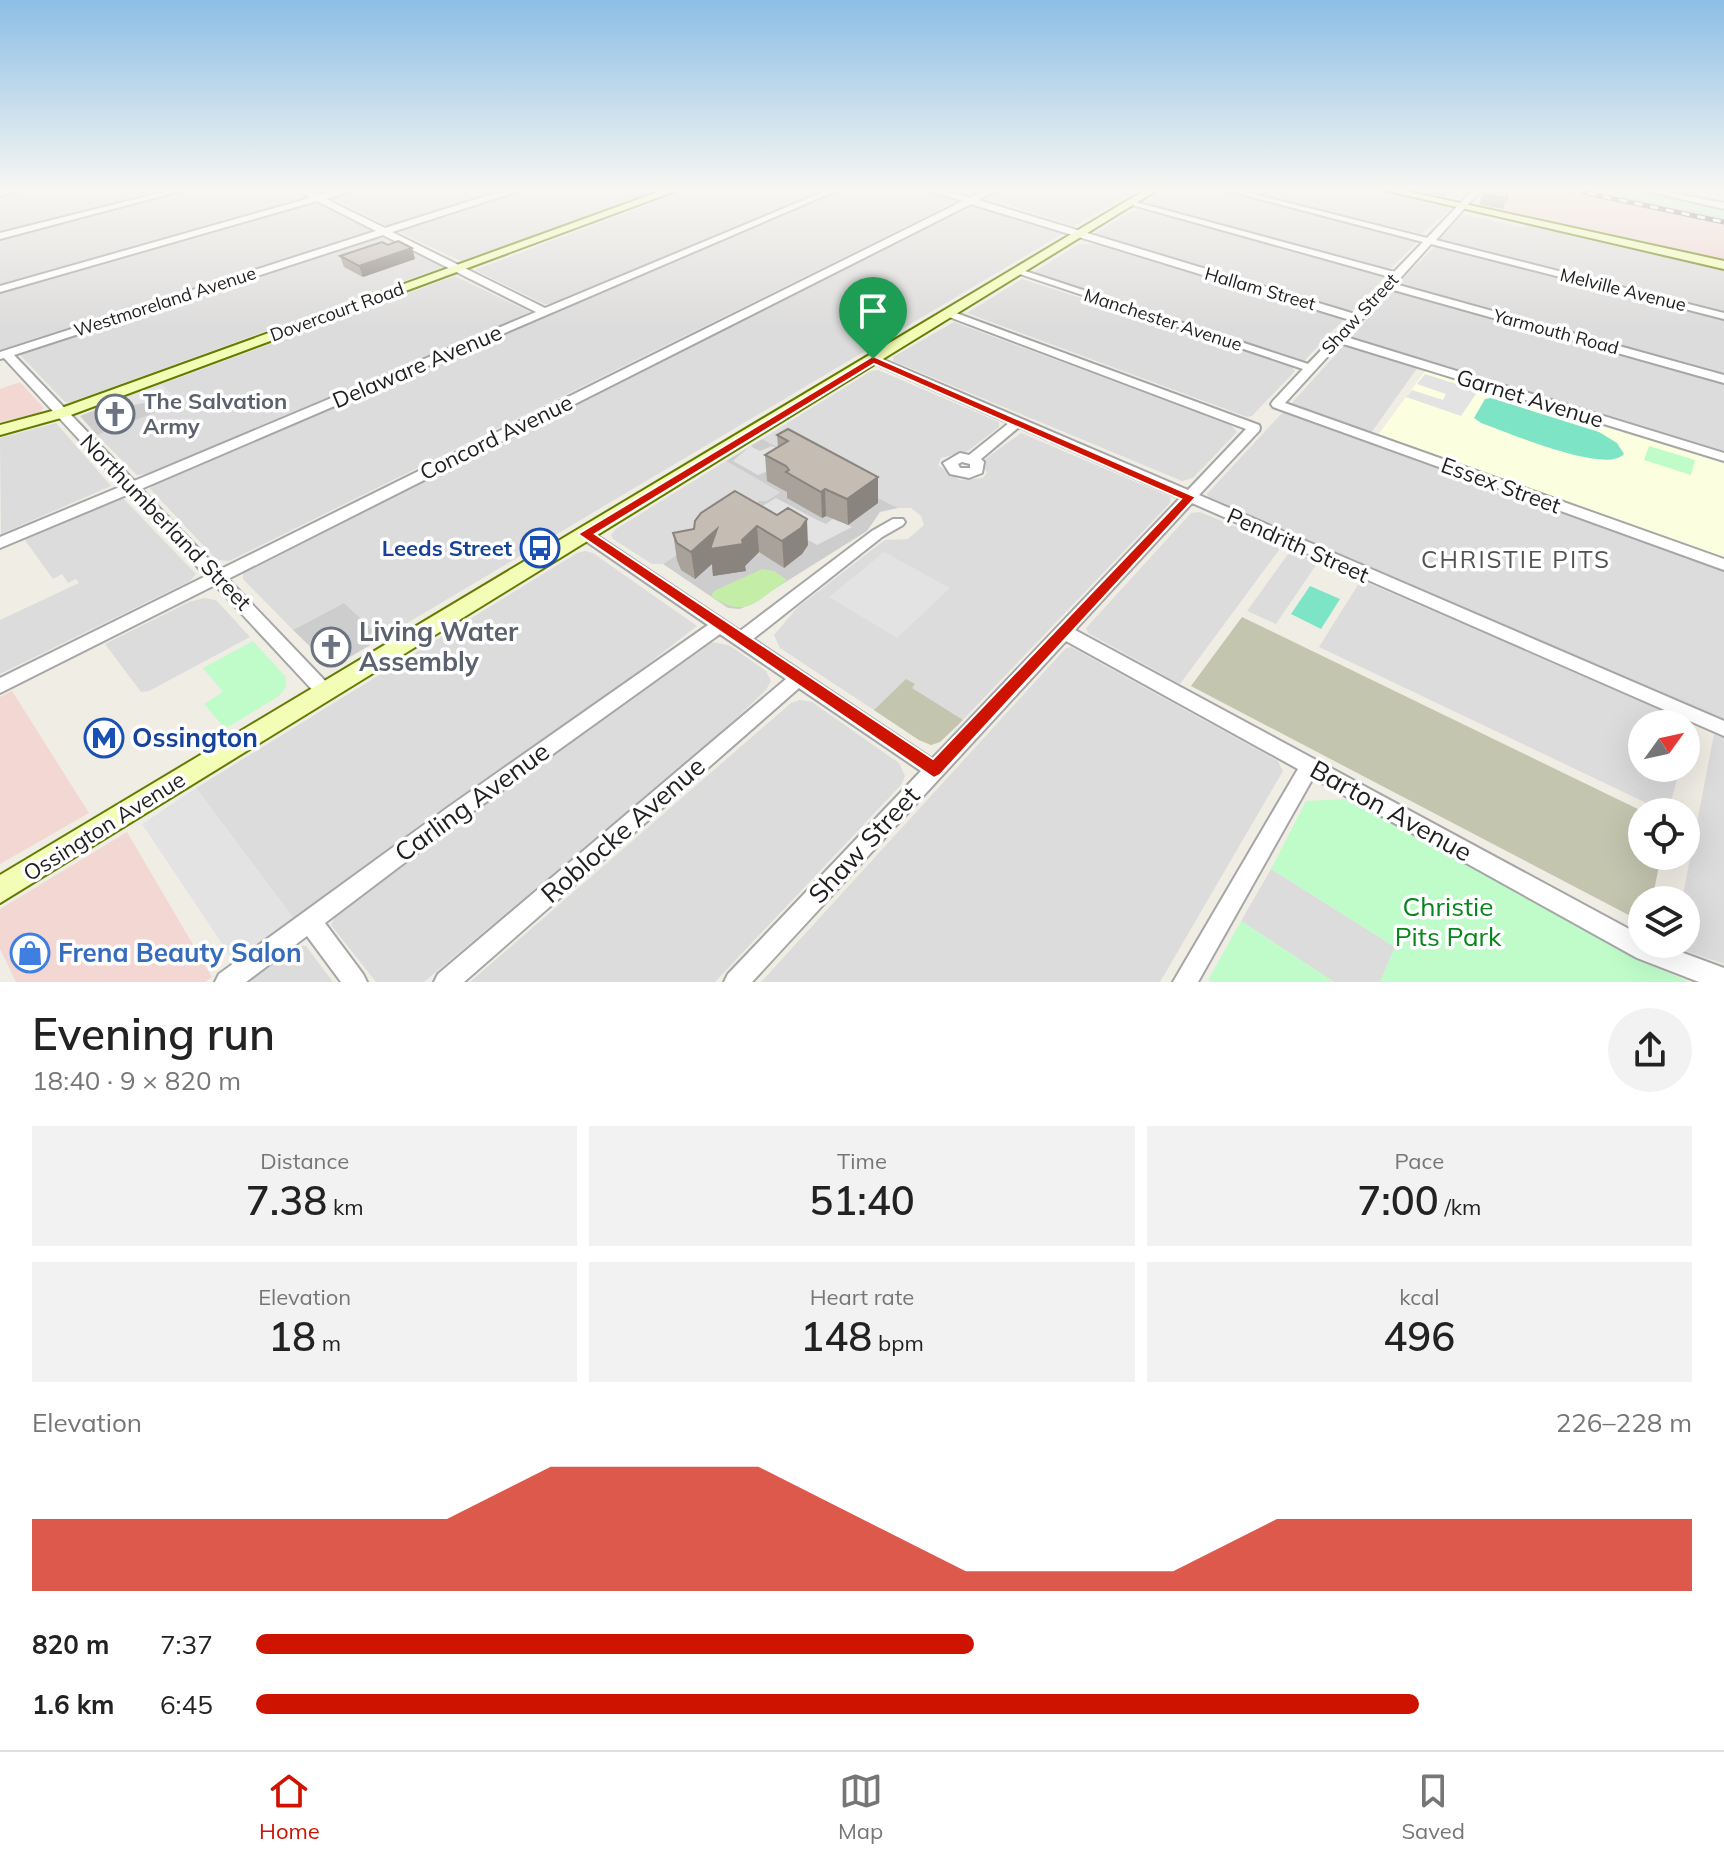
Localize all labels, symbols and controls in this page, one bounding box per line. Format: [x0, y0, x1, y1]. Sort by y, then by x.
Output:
street label: Westmoreland Avenue [71, 261, 259, 342]
street label: Hallam Street [1202, 262, 1318, 315]
street label: Melville Avenue [1558, 263, 1689, 316]
street label: Shaw Street [1316, 268, 1403, 359]
street label: Dovercourt Road [267, 277, 407, 346]
pin [839, 277, 907, 359]
street label: Manchester Avenue [1081, 283, 1245, 356]
icon: arrive [851, 289, 895, 333]
street label: Yarmouth Road [1490, 303, 1621, 359]
street label: Delaware Avenue [328, 318, 506, 414]
street label: Garnet Avenue [1453, 362, 1607, 434]
place label: The Salvation Army [143, 387, 287, 440]
street label: Concord Avenue [415, 388, 577, 486]
church icon: The Salvation Army [94, 393, 136, 435]
street label: Northumberland Street [75, 428, 258, 616]
street label: Essex Street [1438, 450, 1565, 520]
street label: Pendrith Street [1223, 501, 1374, 589]
bus stop icon: Leeds Street [519, 527, 561, 569]
place label: Leeds Street [382, 534, 512, 562]
district label: CHRISTIE PITS [1421, 544, 1611, 574]
place label: Living Water Assembly [359, 615, 519, 678]
church icon: Living Water Assembly [310, 626, 352, 668]
north arrow [1628, 710, 1700, 782]
map controls [1628, 710, 1700, 958]
metro station icon: Ossington [83, 717, 125, 759]
place label: Ossington [132, 721, 258, 754]
street label: Carling Avenue [388, 734, 555, 869]
street label: Roblocke Avenue [534, 749, 711, 910]
street label: Barton Avenue [1305, 753, 1478, 869]
street label: Ossington Avenue [18, 765, 190, 887]
street label: Shaw Street [801, 779, 926, 910]
button: locate [1628, 798, 1700, 870]
button: layers [1628, 886, 1700, 958]
park label: Christie Pits Park [1395, 890, 1502, 953]
shop icon: Frena Beauty Salon [9, 932, 51, 974]
place label: Frena Beauty Salon [58, 936, 302, 969]
text: Evening run [32, 1006, 275, 1061]
button: share [1608, 1008, 1692, 1092]
text: 18:40 · 9 × 820 m [32, 1064, 241, 1097]
text: Distance [260, 1147, 349, 1175]
text: Time [837, 1147, 887, 1175]
text: Pace [1395, 1147, 1444, 1175]
text: 7.38 [246, 1175, 327, 1225]
text: 51:40 [809, 1175, 915, 1225]
text: 7:00 [1357, 1175, 1439, 1225]
text: km [327, 1193, 364, 1221]
text: /km [1439, 1193, 1481, 1221]
text: Elevation [258, 1283, 351, 1311]
text: Heart rate [810, 1283, 914, 1311]
text: kcal [1399, 1283, 1439, 1311]
text: 18 [268, 1311, 316, 1361]
text: 148 [800, 1311, 872, 1361]
text: 496 [1383, 1311, 1455, 1361]
text: m [316, 1329, 341, 1357]
text: bpm [872, 1329, 924, 1357]
text: Elevation [32, 1406, 142, 1439]
text: 226–228 m [1556, 1406, 1692, 1439]
text: 820 m [32, 1628, 109, 1661]
text: 7:37 [160, 1628, 213, 1661]
text: 1.6 km [32, 1688, 115, 1721]
text: 6:45 [160, 1688, 213, 1721]
tab: Home [259, 1769, 320, 1845]
tab: Map [838, 1769, 883, 1845]
tab: Saved [1401, 1769, 1465, 1845]

